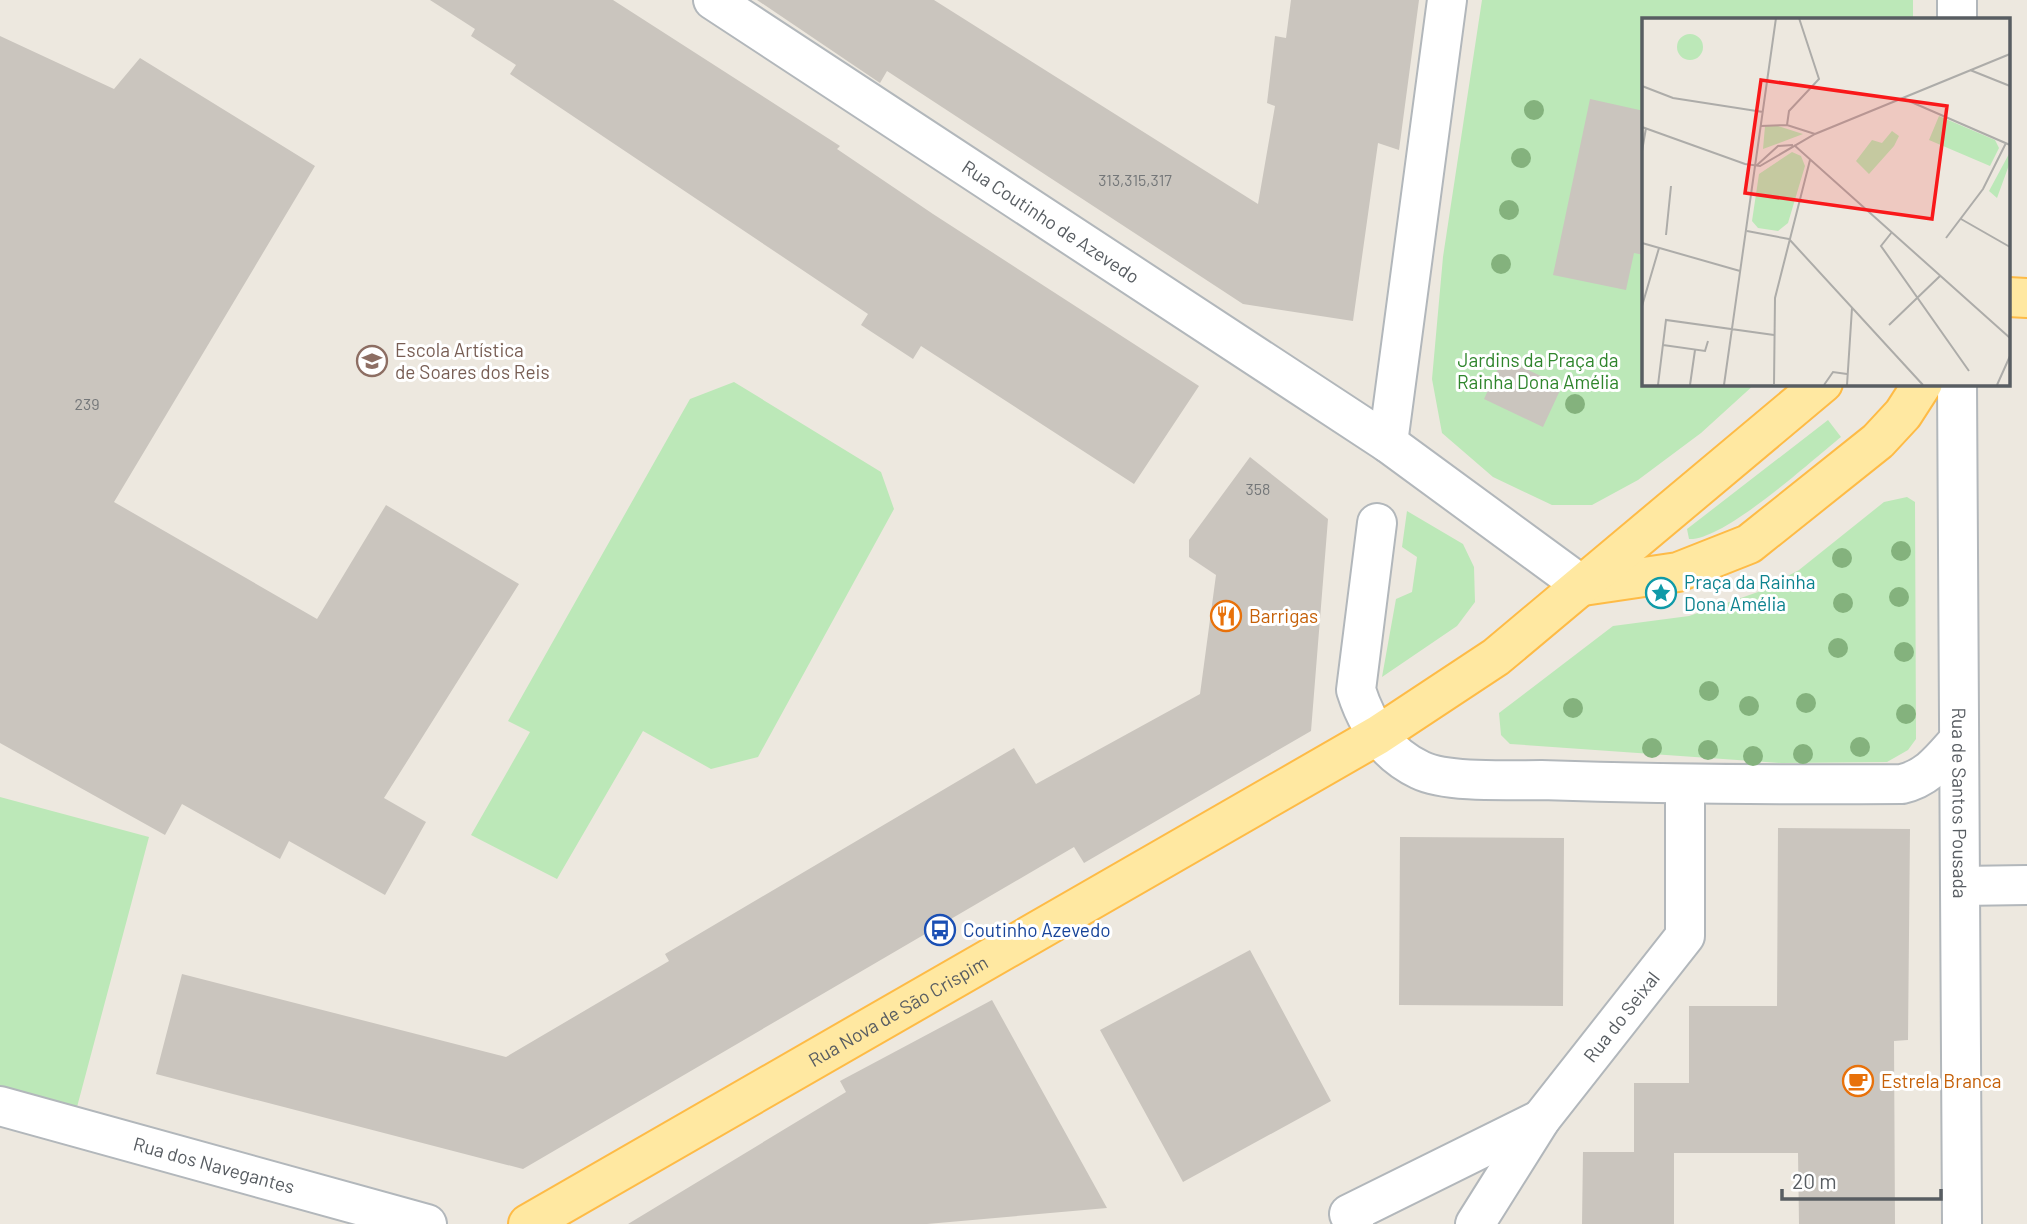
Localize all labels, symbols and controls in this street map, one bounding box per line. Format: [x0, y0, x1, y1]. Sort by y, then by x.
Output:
inset map [1642, 18, 2010, 385]
street label: Rua Coutinho de Azevedo [958, 155, 1144, 288]
house number: 313,315,317 [1098, 170, 1172, 189]
place label: Escola Artística de Soares dos Reis [395, 338, 550, 383]
school or university icon: Escola Artística de Soares dos Reis [355, 344, 389, 378]
park label: Jardins da Praça da Rainha Dona Amélia [1457, 348, 1619, 393]
house number: 239 [74, 394, 100, 413]
house number: 358 [1246, 479, 1270, 498]
place label: Praça da Rainha Dona Amélia [1684, 570, 1815, 615]
place icon: Praça da Rainha Dona Amélia [1644, 576, 1678, 610]
restaurant icon: Barrigas [1209, 599, 1243, 633]
place label: Barrigas [1249, 604, 1318, 627]
street label: Rua de Santos Pousada [1948, 707, 1972, 899]
bus stop icon: Coutinho Azevedo [923, 913, 957, 947]
place label: Coutinho Azevedo [963, 918, 1111, 941]
street label: Rua Nova de São Crispim [804, 950, 992, 1071]
street label: Rua do Seixal [1578, 967, 1664, 1067]
cafe icon: Estrela Branca [1841, 1064, 1875, 1098]
place label: Estrela Branca [1881, 1069, 2002, 1092]
street label: Rua dos Navegantes [131, 1131, 297, 1198]
scale bar [1782, 1158, 1941, 1202]
text: 20 m [1792, 1168, 1837, 1193]

